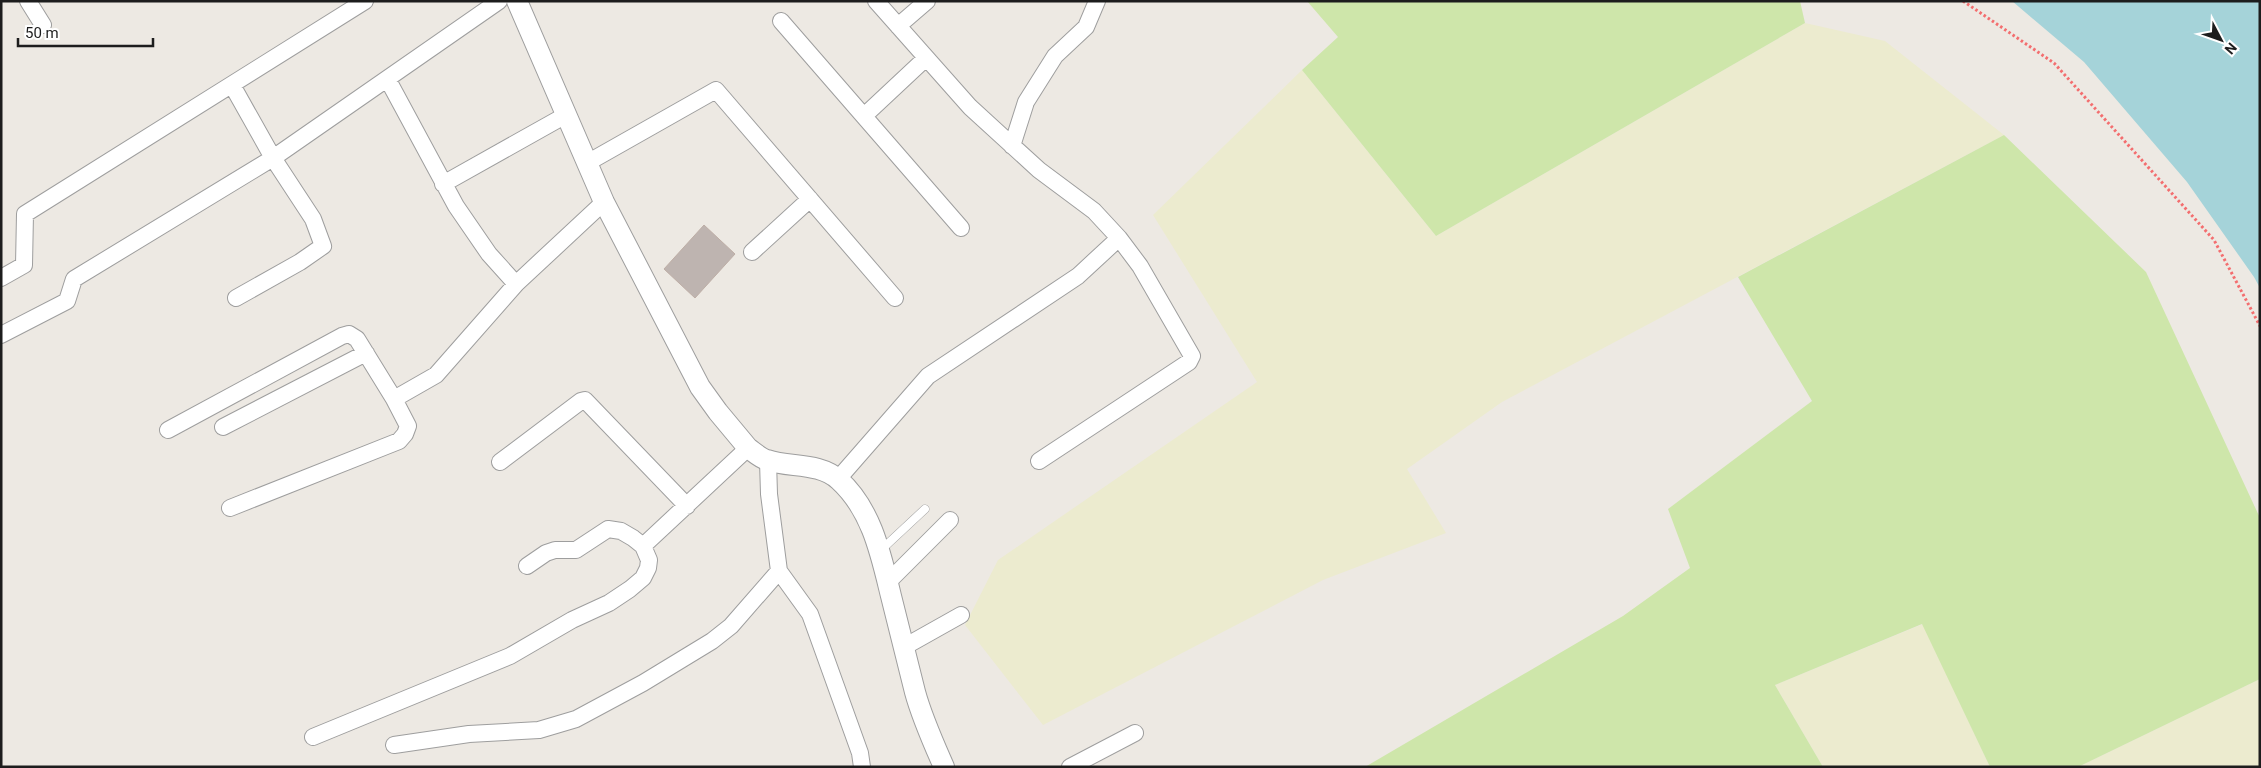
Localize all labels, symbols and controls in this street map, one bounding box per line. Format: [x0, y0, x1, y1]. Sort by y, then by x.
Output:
scale bar [18, 15, 152, 47]
north arrow [2196, 15, 2246, 65]
text: 50 m [25, 24, 59, 42]
text: N [2222, 40, 2240, 58]

